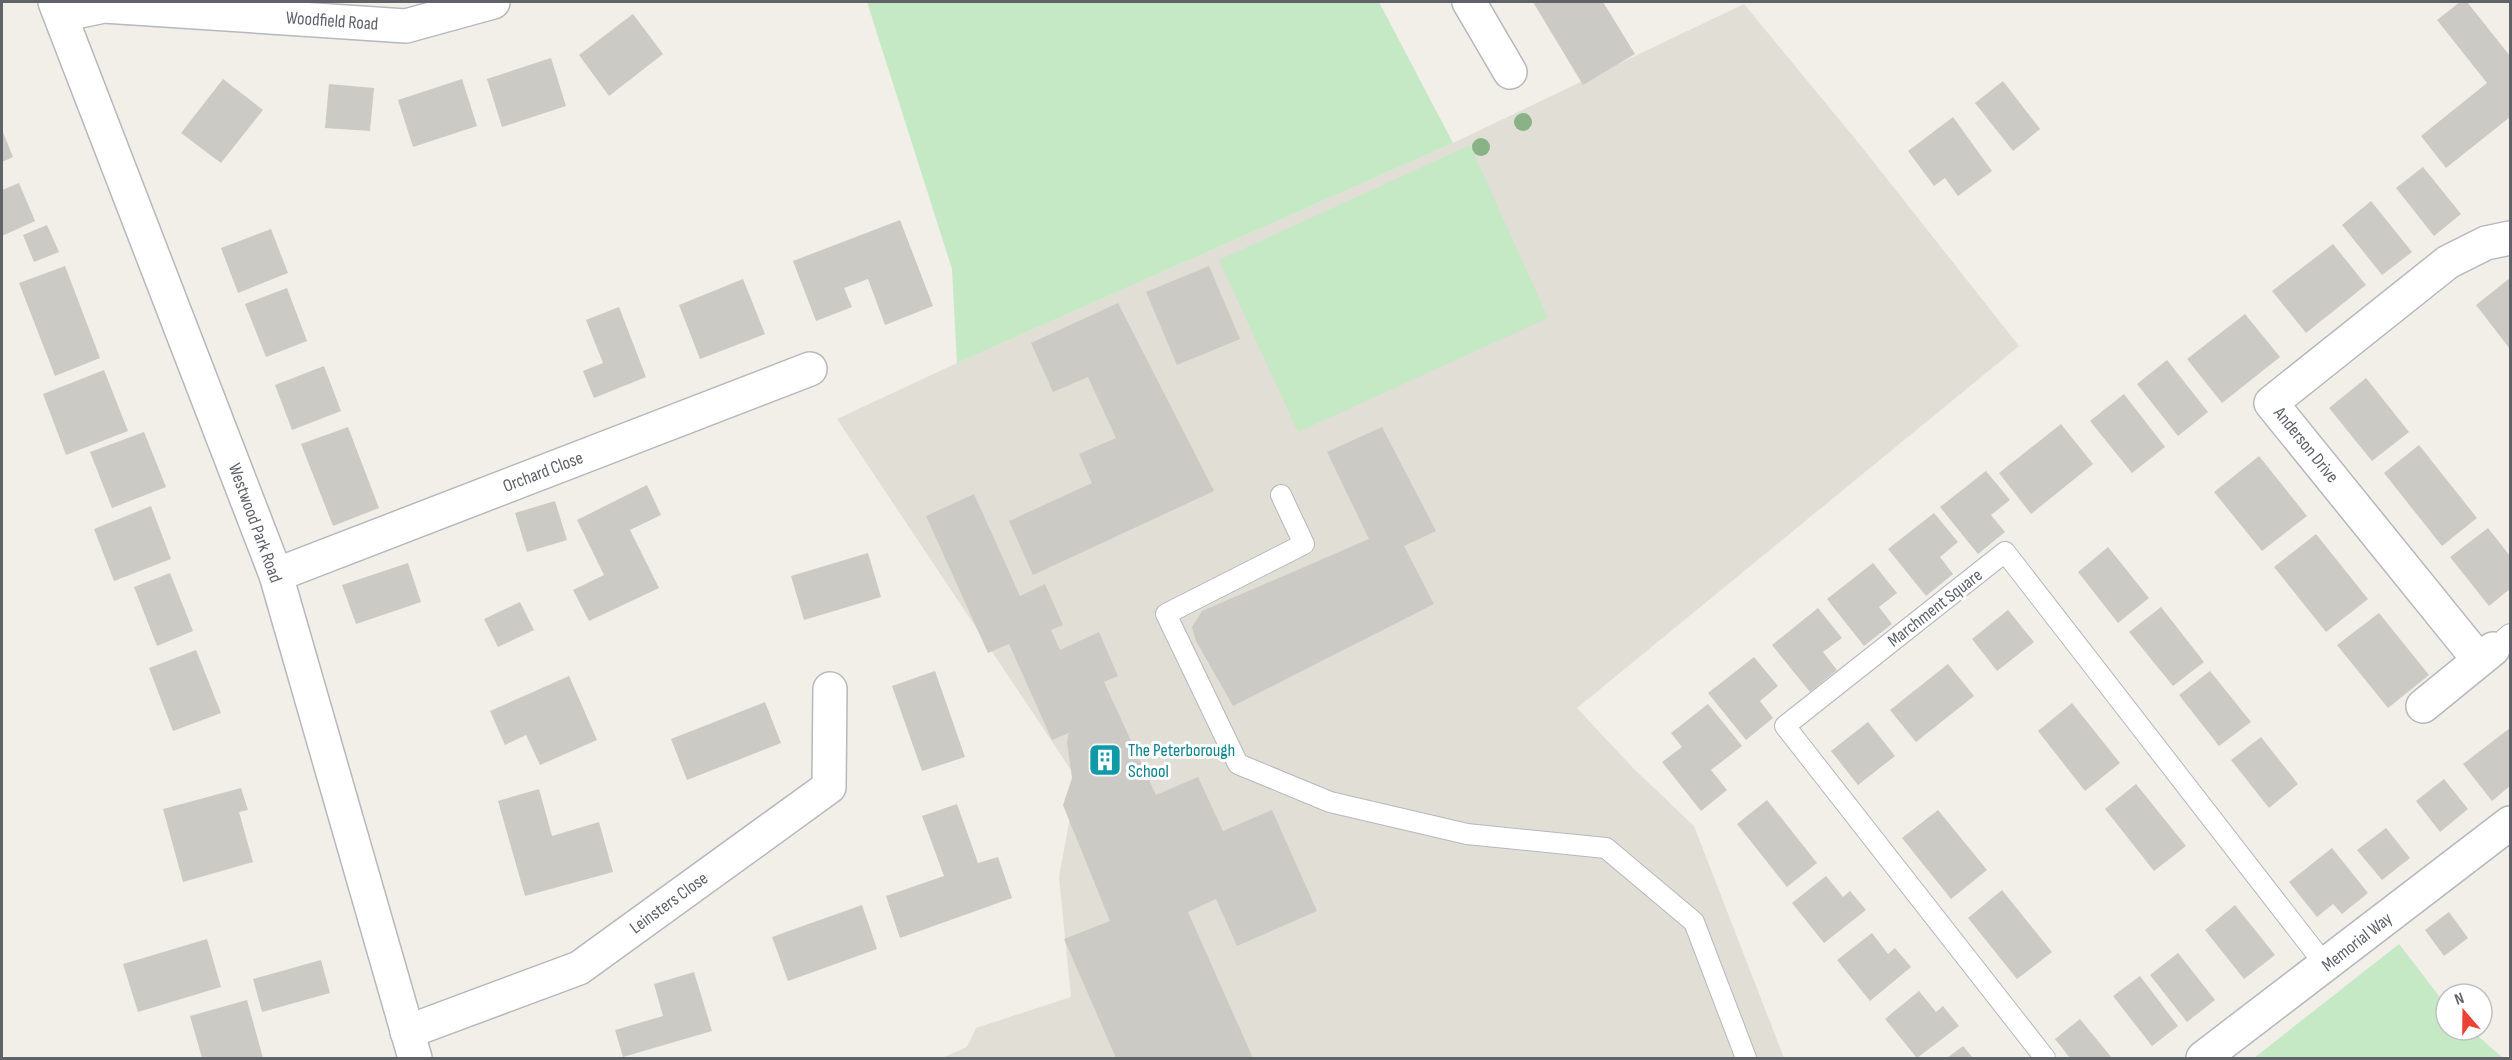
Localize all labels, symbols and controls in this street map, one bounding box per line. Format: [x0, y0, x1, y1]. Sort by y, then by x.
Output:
street label: Woodfield Road [285, 7, 379, 35]
street label: Anderson Drive [2268, 402, 2343, 487]
street label: Orchard Close [500, 447, 586, 497]
street label: Westwood Park Road [224, 461, 286, 585]
street label: Marchment Square [1884, 565, 1986, 651]
place label: The Peterborough School [1128, 740, 1235, 782]
building icon: The Peterborough School [1087, 742, 1123, 778]
street label: Leinsters Close [626, 868, 712, 938]
street label: Memorial Way [2318, 908, 2396, 976]
north arrow [2434, 982, 2494, 1042]
text: N [2452, 989, 2467, 1010]

